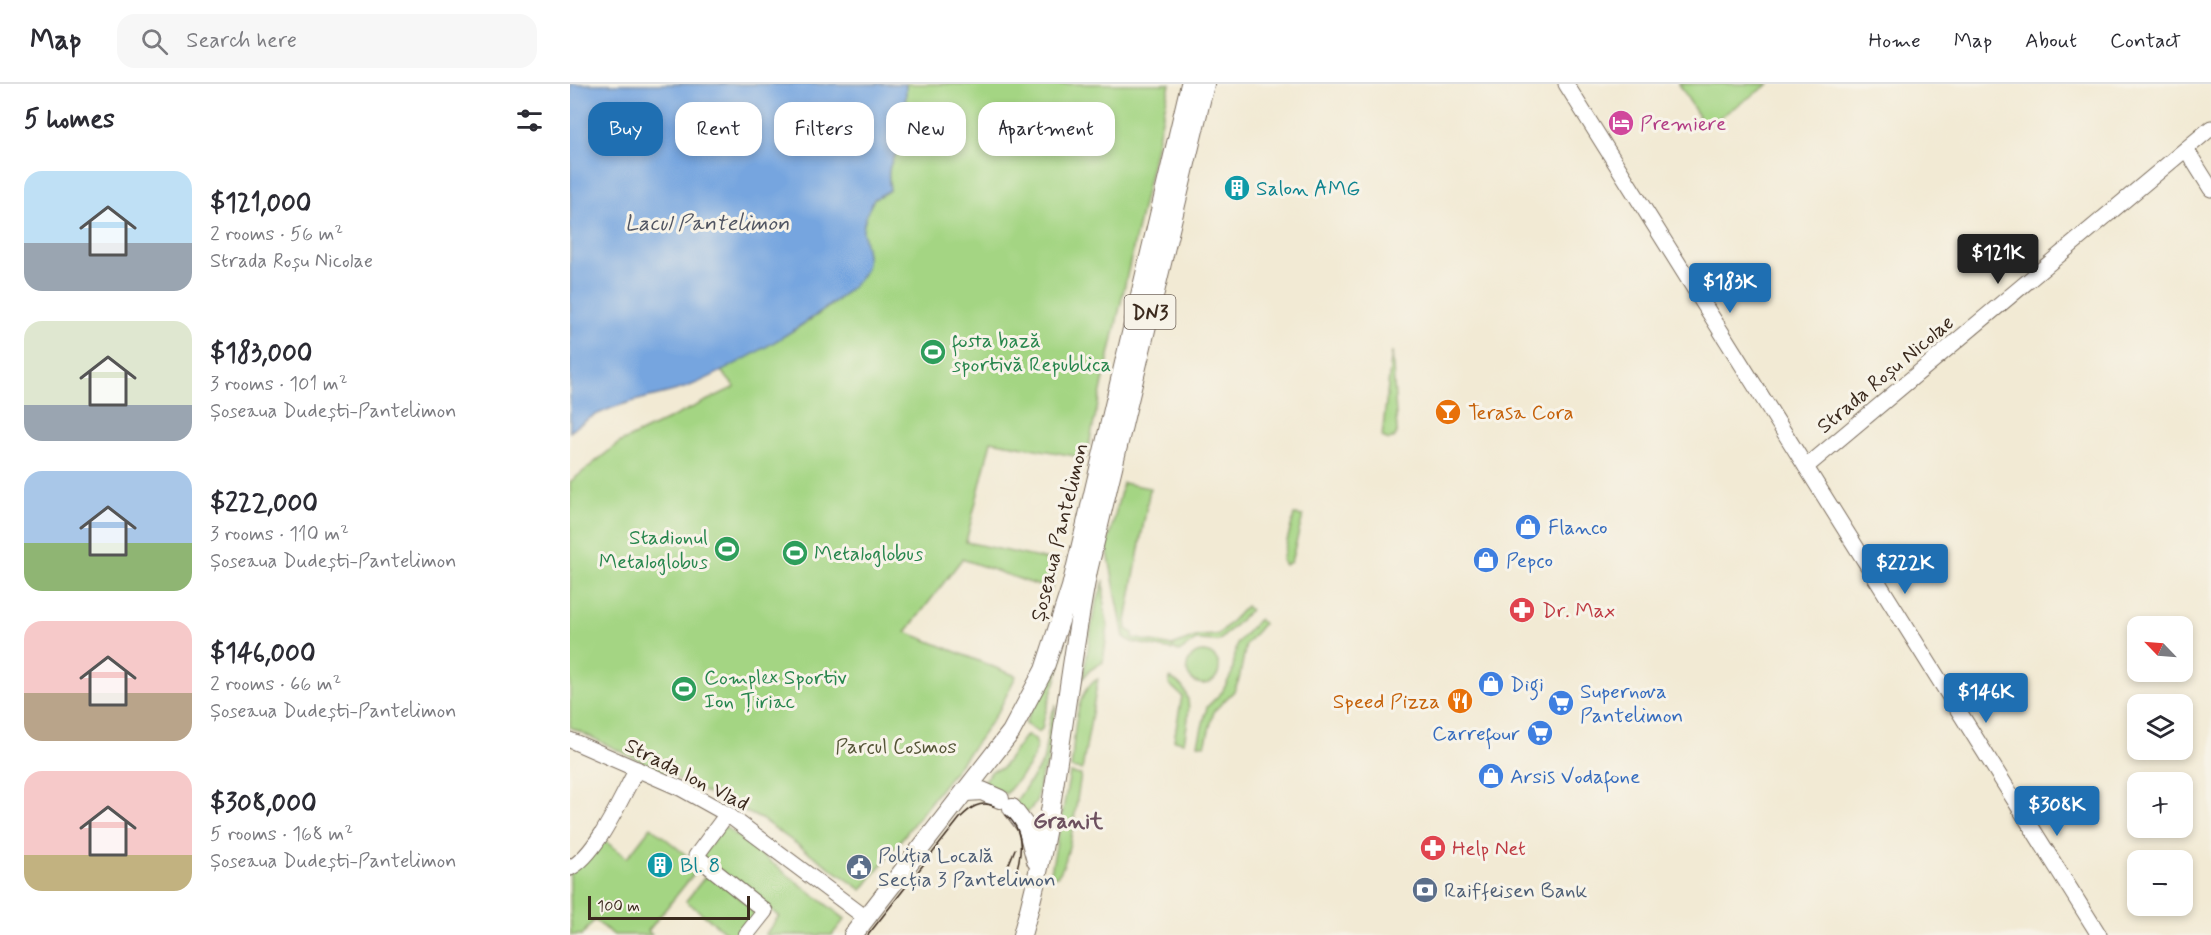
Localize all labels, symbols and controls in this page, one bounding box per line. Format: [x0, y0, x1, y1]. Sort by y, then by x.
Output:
search box [117, 14, 537, 68]
text: Map [30, 23, 81, 60]
icon: search [138, 25, 171, 58]
text: Search here [186, 27, 297, 55]
text: Home [1869, 27, 1921, 55]
text: Map [1954, 27, 1992, 55]
text: About [2025, 27, 2077, 55]
text: Contact [2110, 27, 2181, 55]
chip: Buy [588, 102, 663, 156]
chip: Rent [675, 102, 762, 156]
chip: Filters [774, 102, 874, 156]
chip: New [886, 102, 966, 156]
chip: Apartment [978, 102, 1115, 156]
text: 5 homes [24, 103, 115, 137]
icon: filters [513, 104, 546, 137]
hotel icon: Premiere [1606, 108, 1636, 138]
place label: Premiere [1640, 110, 1726, 138]
building icon: Salon AMG [1222, 173, 1252, 203]
place label: Salon AMG [1256, 175, 1360, 203]
text: $121,000 [210, 187, 311, 221]
icon: home [72, 195, 144, 267]
water label: Lacul Pantelimon [625, 210, 789, 238]
text: 2 rooms · 56 m² [210, 221, 343, 248]
pin: $121K [1956, 234, 2040, 285]
text: $121K [1971, 240, 2025, 267]
text: Strada Roșu Nicolae [210, 248, 373, 275]
pin: $183K [1688, 263, 1772, 314]
text: $183K [1703, 269, 1757, 296]
road number: DN3 [1124, 295, 1176, 329]
street label: Strada Roșu Nicolae [1811, 309, 1960, 440]
place label: fosta bază sportivă Republica [952, 327, 1111, 379]
text: $183,000 [210, 337, 312, 371]
sports icon: fosta bază sportivă Republica [918, 337, 948, 367]
icon: home [72, 345, 144, 417]
text: 3 rooms · 101 m² [210, 371, 348, 398]
bar icon: Terasa Cora [1433, 397, 1463, 427]
text: Șoseaua Dudești-Pantelimon [210, 398, 457, 425]
place label: Terasa Cora [1468, 399, 1574, 427]
street label: Șoseaua Pantelimon [1024, 440, 1096, 624]
text: $222,000 [210, 487, 318, 521]
icon: home [72, 495, 144, 567]
shop icon: Flanco [1513, 512, 1543, 542]
place label: Flanco [1548, 514, 1607, 542]
text: 3 rooms · 110 m² [210, 521, 349, 548]
place label: Stadionul Metaloglobus [599, 524, 708, 576]
sports icon: Stadionul Metaloglobus [712, 534, 742, 564]
sports icon: Metaloglobus [780, 538, 810, 568]
place label: Metaloglobus [814, 540, 923, 568]
pin: $222K [1863, 544, 1947, 595]
shop icon: Pepco [1471, 545, 1501, 575]
place label: Pepco [1506, 547, 1553, 575]
text: Șoseaua Dudești-Pantelimon [210, 548, 457, 575]
text: $222K [1876, 550, 1934, 577]
pharmacy icon: Dr. Max [1507, 595, 1537, 625]
place label: Dr. Max [1542, 597, 1615, 625]
north arrow [2127, 616, 2193, 682]
map controls [2127, 616, 2193, 916]
text: $146,000 [210, 637, 316, 671]
icon: home [72, 645, 144, 717]
place label: Complex Sportiv Ion Țiriac [704, 664, 847, 716]
shop icon: Digi [1476, 669, 1506, 699]
text: 2 rooms · 66 m² [210, 671, 341, 698]
place label: Digi [1510, 671, 1544, 701]
pin: $146K [1944, 673, 2028, 724]
sports icon: Complex Sportiv Ion Țiriac [669, 674, 699, 704]
place label: Supernova Pantelimon [1580, 678, 1683, 730]
text: $146K [1958, 679, 2014, 706]
restaurant icon: Speed Pizza [1445, 686, 1475, 716]
place label: Speed Pizza [1333, 688, 1440, 716]
supermarket icon: Supernova Pantelimon [1546, 688, 1576, 718]
button: layers [2127, 694, 2193, 760]
text: Șoseaua Dudești-Pantelimon [210, 698, 457, 725]
supermarket icon: Carrefour [1525, 718, 1555, 748]
place label: Carrefour [1432, 720, 1520, 750]
street label: Strada Ion Vlad [620, 732, 753, 818]
park label: Parcul Cosmos [835, 733, 957, 761]
shop icon: Arsis Vodafone [1476, 761, 1506, 791]
place label: Arsis Vodafone [1510, 763, 1640, 793]
button: + [2127, 772, 2193, 838]
pin: $308K [2015, 786, 2099, 837]
text: $308,000 [210, 787, 317, 821]
text: $308K [2028, 792, 2086, 819]
icon: home [72, 795, 144, 867]
district label: Granit [1033, 808, 1104, 836]
text: 5 rooms · 168 m² [210, 821, 353, 848]
pharmacy icon: Help Net [1418, 833, 1448, 863]
place label: Help Net [1452, 835, 1526, 863]
place label: Poliția Locală Secția 3 Pantelimon [878, 842, 1056, 894]
text: Șoseaua Dudești-Pantelimon [210, 848, 457, 875]
building icon: Bl. 8 [645, 850, 675, 880]
button: − [2127, 850, 2193, 916]
place label: Bl. 8 [680, 852, 720, 880]
public building icon: Poliția Locală Secția 3 Pantelimon [844, 852, 874, 882]
bank icon: Raiffeisen Bank [1410, 875, 1440, 905]
place label: Raiffeisen Bank [1444, 877, 1587, 905]
scale bar [588, 893, 750, 920]
text: 100 m [597, 896, 640, 917]

